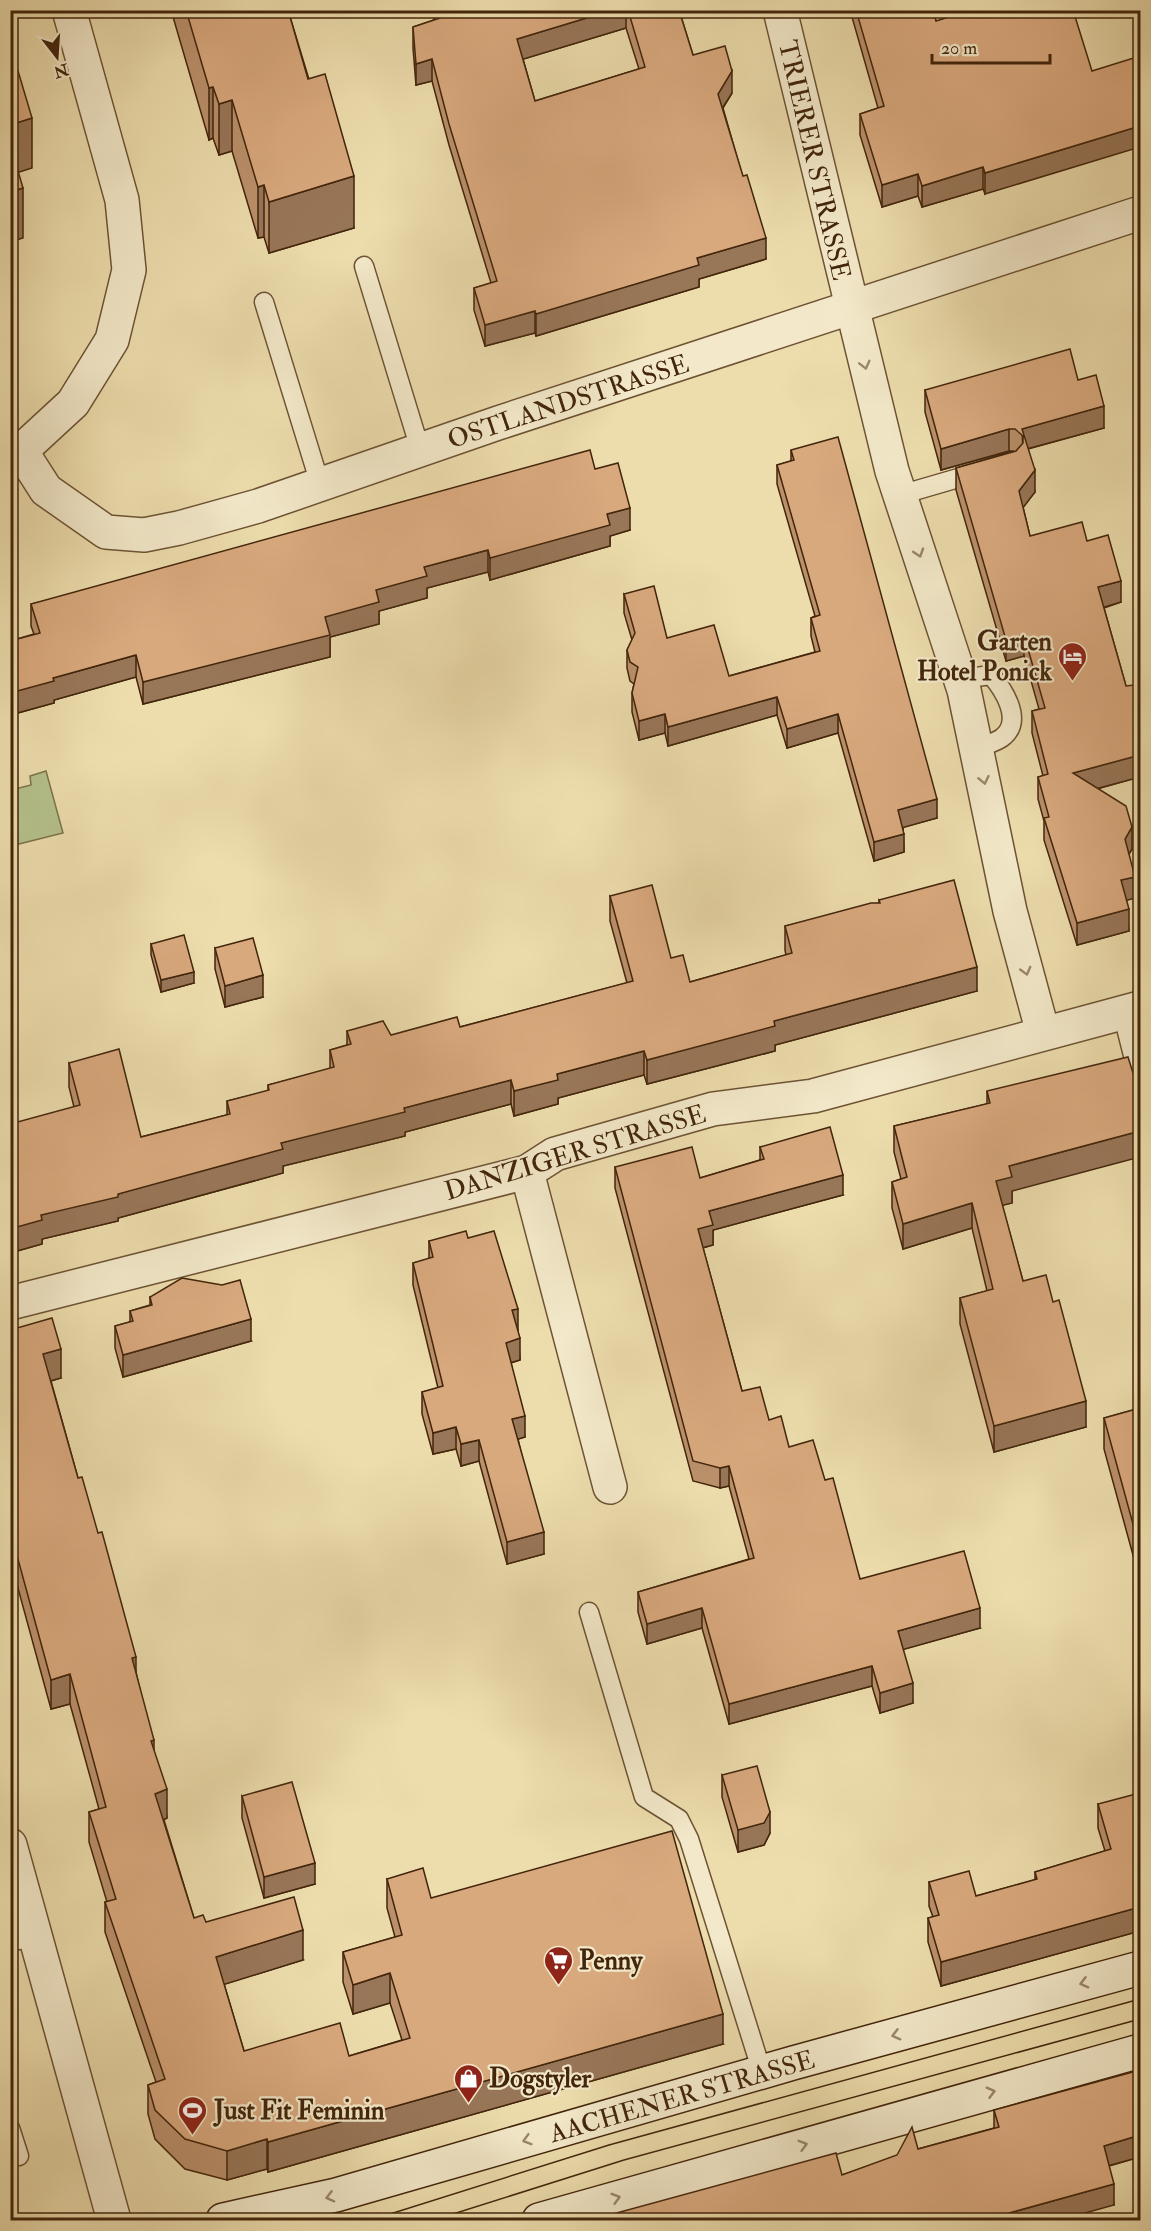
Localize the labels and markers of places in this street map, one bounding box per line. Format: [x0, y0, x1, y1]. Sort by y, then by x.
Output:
place label: Garten Hotel Ponick [917, 626, 1053, 688]
hotel icon: Garten Hotel Ponick [1057, 640, 1089, 682]
supermarket icon: Penny [542, 1944, 574, 1986]
place label: Penny [579, 1945, 644, 1978]
shop icon: Dogstyler [452, 2062, 484, 2104]
place label: Dogstyler [489, 2063, 592, 2096]
sports icon: Just Fit Feminin [177, 2094, 209, 2136]
place label: Just Fit Feminin [212, 2095, 385, 2127]

